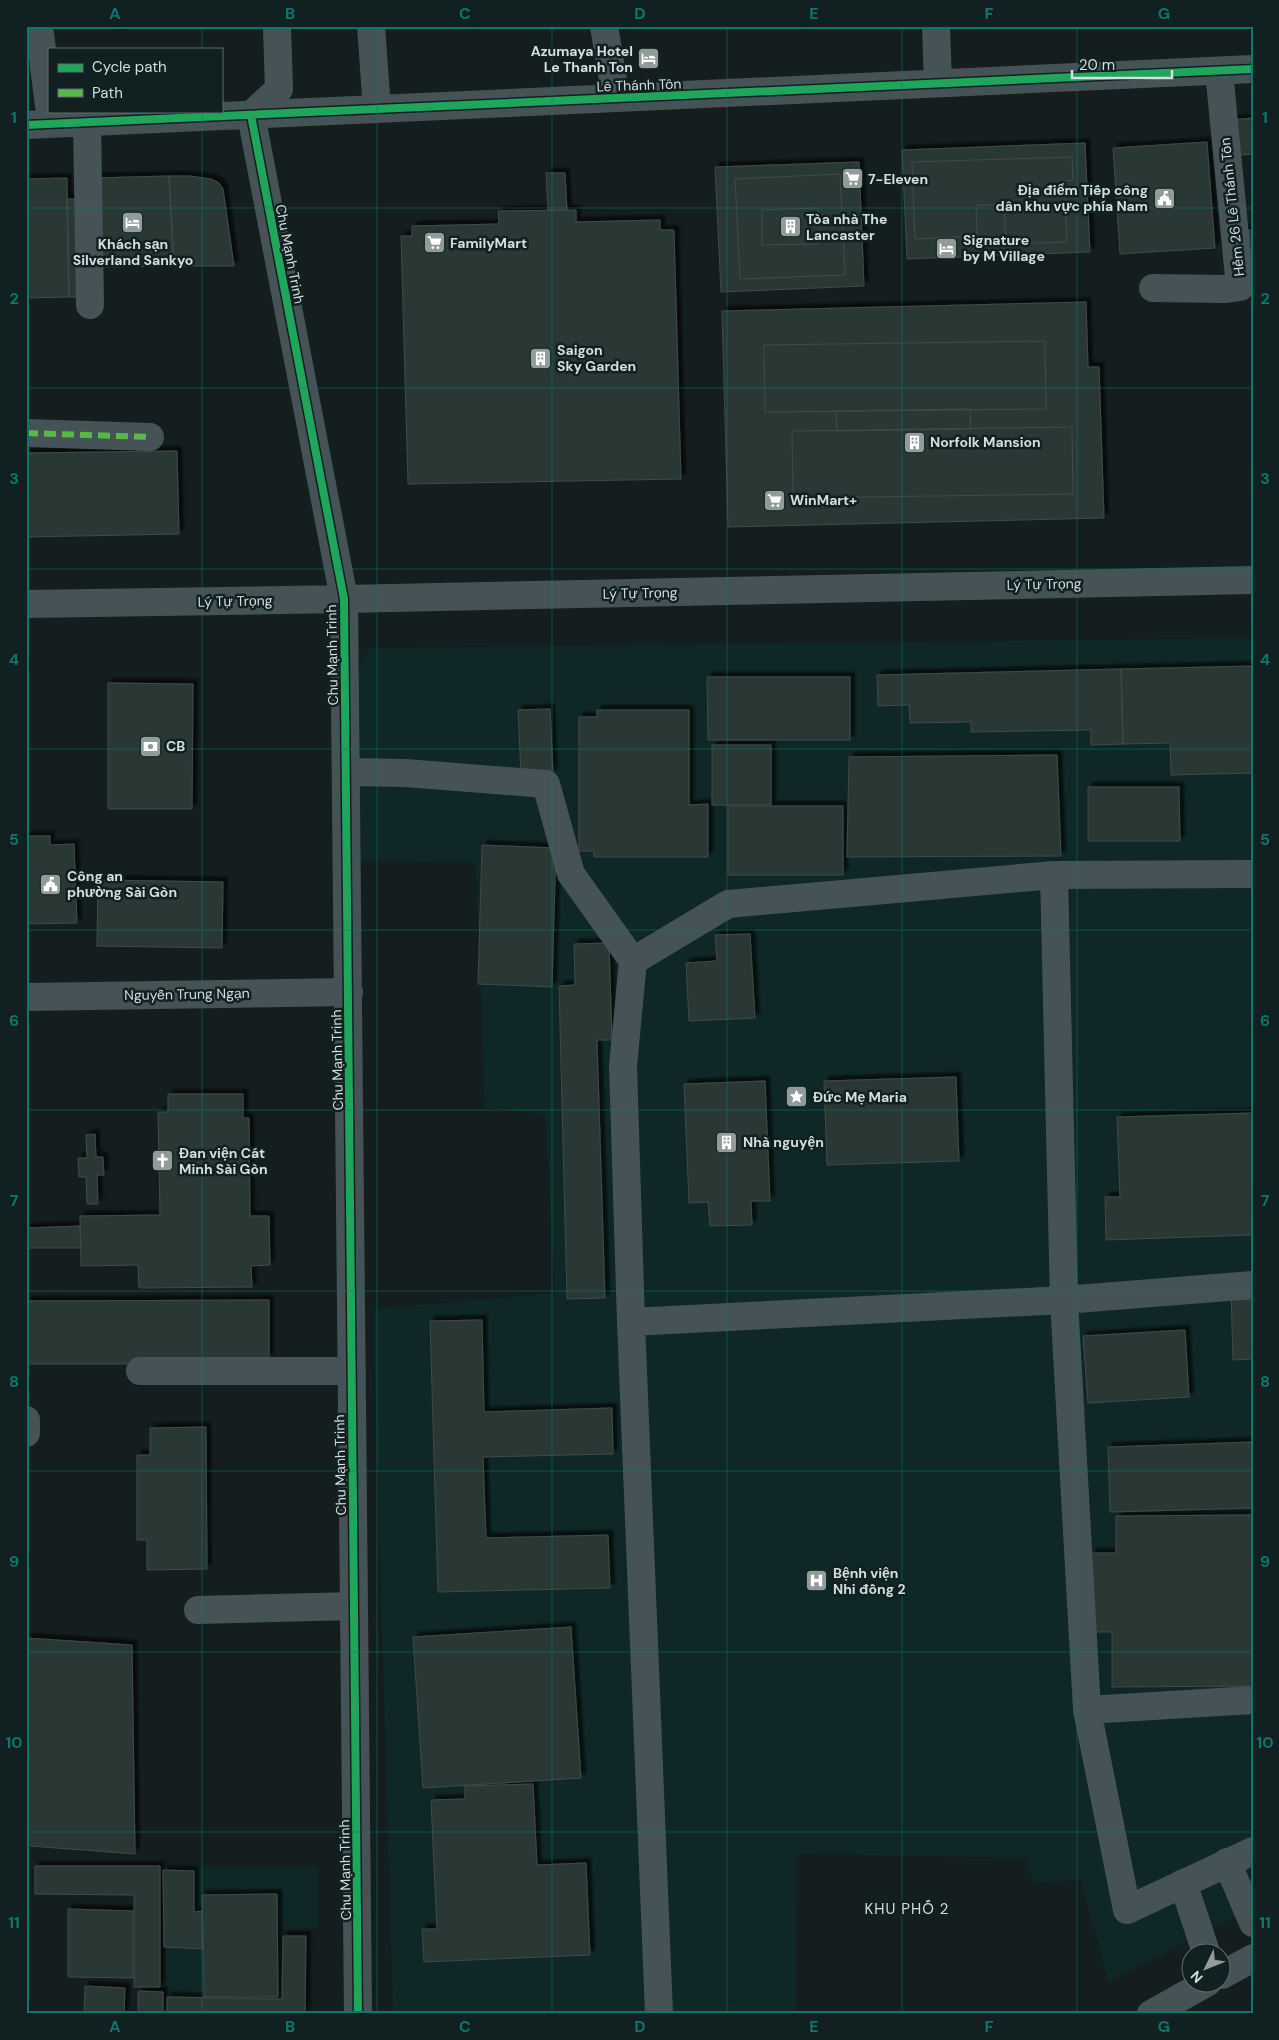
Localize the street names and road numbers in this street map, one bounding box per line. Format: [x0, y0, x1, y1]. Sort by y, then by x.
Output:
street label: Lê Thánh Tôn [596, 75, 682, 95]
street label: Hẻm 26 Lê Thánh Tôn [1216, 137, 1248, 277]
street label: Chu Mạnh Trinh [272, 203, 308, 305]
street label: Lý Tự Trọng [1006, 574, 1082, 594]
street label: Lý Tự Trọng [602, 583, 678, 603]
street label: Lý Tự Trọng [197, 591, 273, 611]
street label: Chu Mạnh Trinh [322, 604, 342, 706]
street label: Nguyễn Trung Ngạn [124, 984, 250, 1004]
street label: Chu Mạnh Trinh [327, 1009, 347, 1111]
street label: Chu Mạnh Trinh [330, 1414, 350, 1516]
street label: Chu Mạnh Trinh [335, 1819, 355, 1921]

